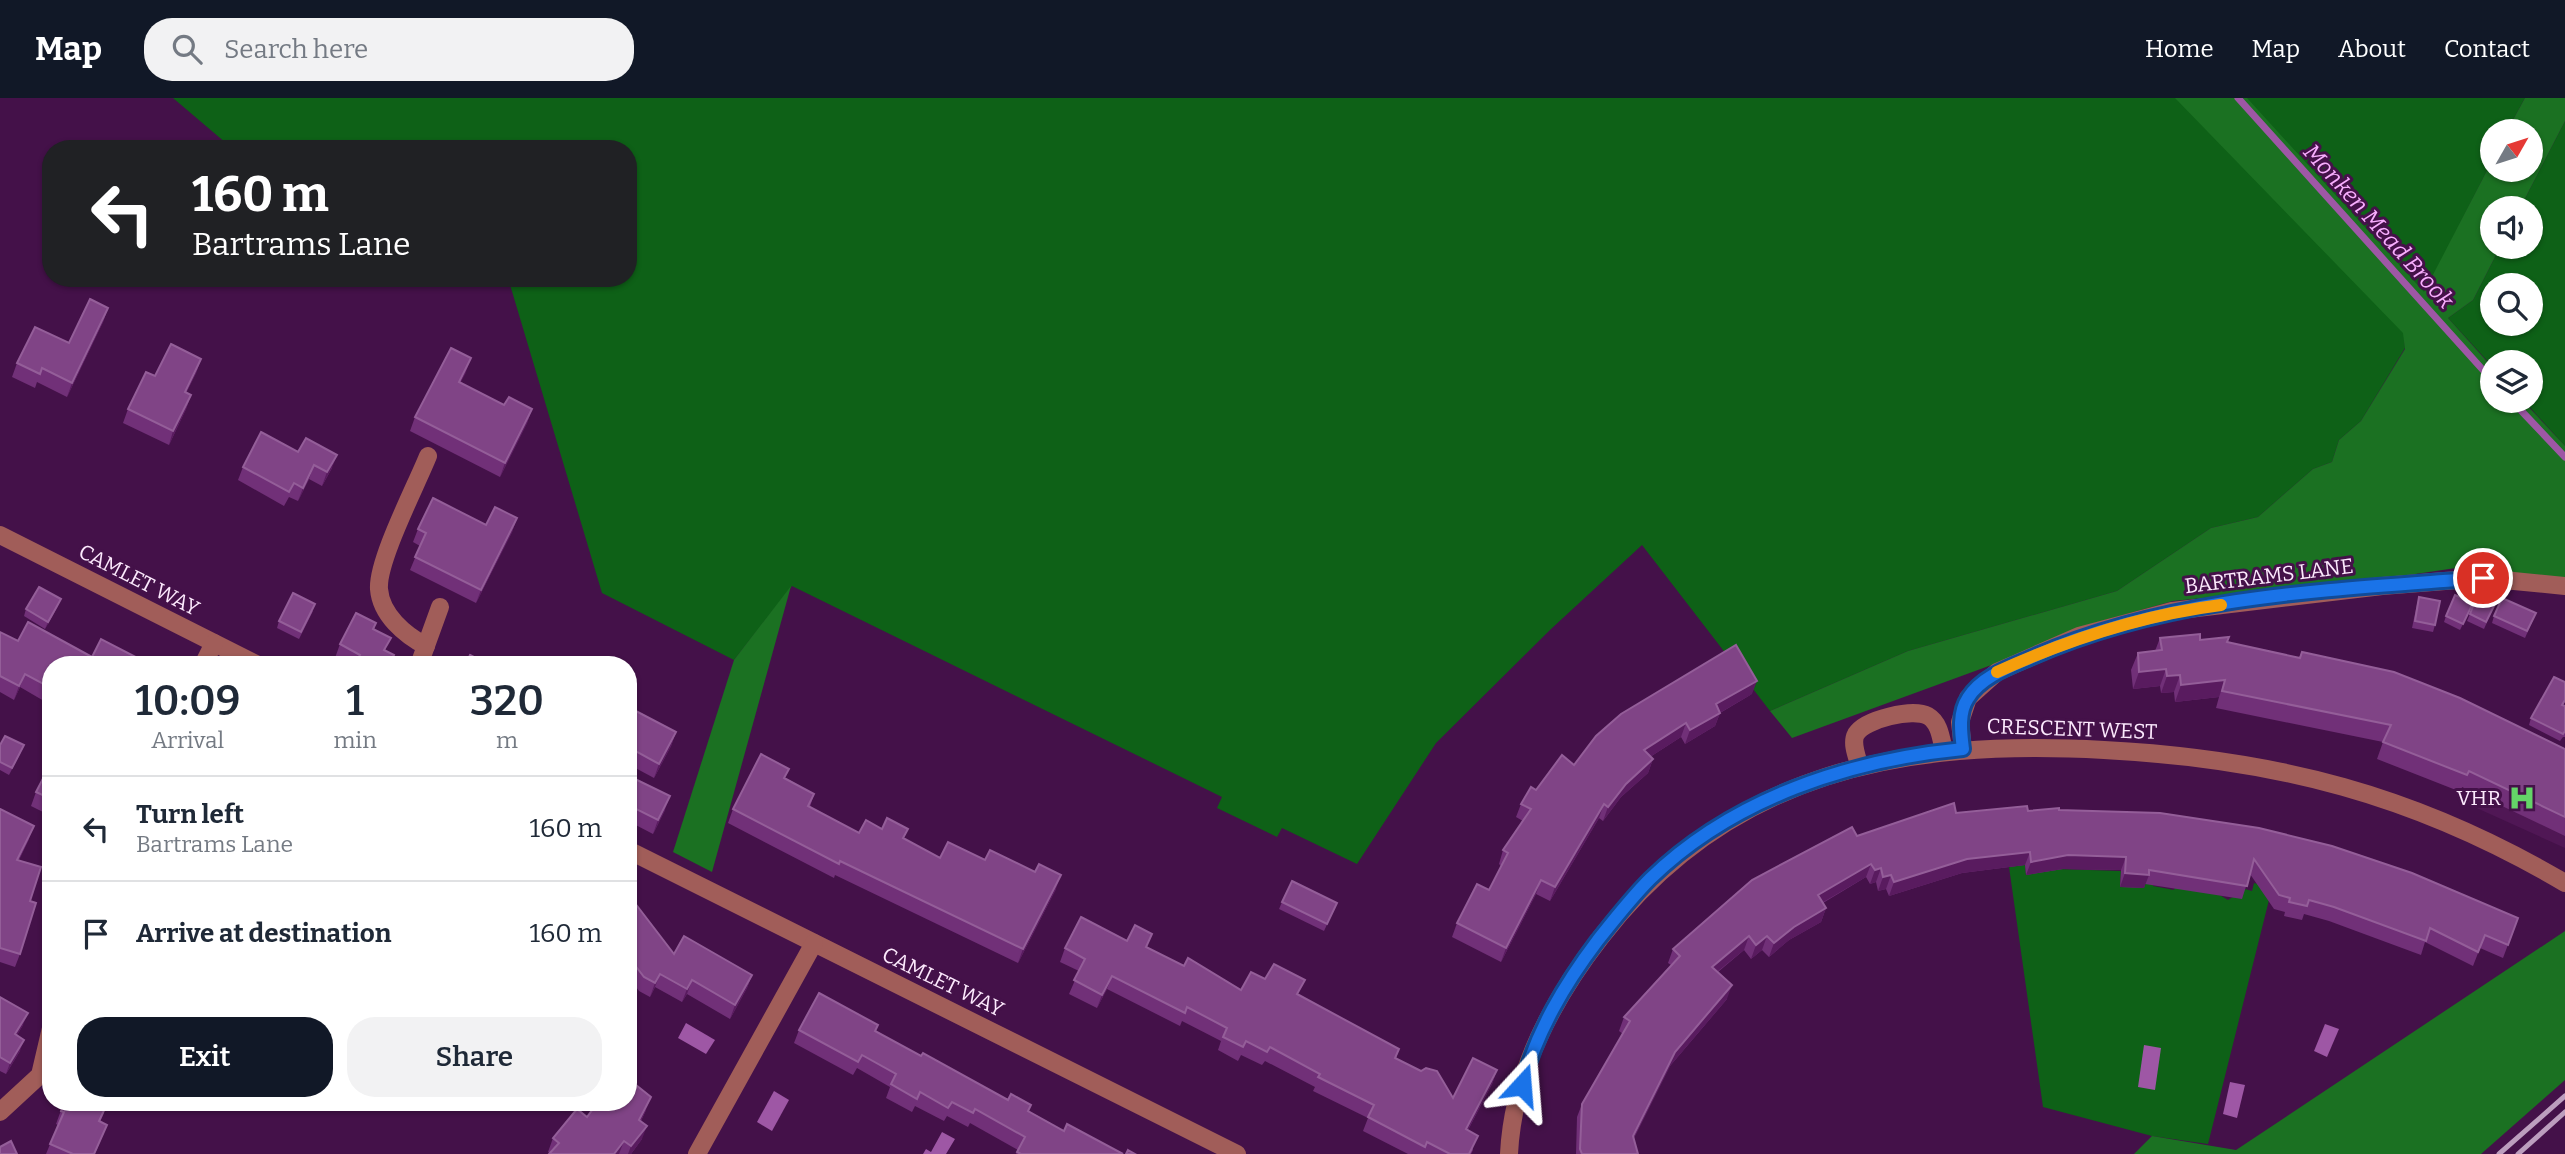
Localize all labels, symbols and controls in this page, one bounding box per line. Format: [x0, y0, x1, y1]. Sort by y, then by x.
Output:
search box [144, 18, 634, 81]
text: Map [35, 29, 102, 69]
icon: search [168, 30, 206, 68]
text: Search here [224, 34, 368, 65]
text: Home [2145, 35, 2214, 63]
text: Map [2252, 35, 2300, 63]
text: About [2338, 35, 2406, 63]
text: Contact [2444, 35, 2530, 63]
north arrow [2480, 119, 2543, 182]
map controls [2480, 119, 2543, 413]
water label: Monken Mead Brook [2298, 138, 2461, 314]
text: 160 m [192, 165, 329, 224]
icon: left [77, 168, 168, 259]
button: sound [2480, 196, 2543, 259]
text: Bartrams Lane [192, 225, 411, 263]
button: search [2480, 273, 2543, 336]
button: layers [2480, 350, 2543, 413]
street label: CAMLET WAY [74, 538, 204, 622]
pin [2453, 548, 2513, 608]
street label: BARTRAMS LANE [2183, 553, 2355, 599]
icon: arrive [2464, 559, 2502, 597]
text: 10:09 [135, 676, 240, 726]
text: 1 [346, 676, 364, 726]
text: 320 [470, 676, 544, 726]
street label: CRESCENT WEST [1986, 713, 2158, 745]
text: Arrival [151, 726, 224, 754]
text: min [333, 726, 377, 754]
text: m [496, 726, 518, 754]
hospital icon: VHR [2507, 783, 2537, 813]
place label: VHR [2456, 785, 2501, 811]
text: Turn left [136, 799, 244, 830]
icon: left [77, 810, 115, 848]
text: 160 m [530, 813, 602, 844]
text: Bartrams Lane [136, 830, 293, 858]
icon: arrive [77, 915, 115, 953]
text: Arrive at destination [136, 918, 391, 949]
text: 160 m [530, 918, 602, 949]
street label: CAMLET WAY [878, 941, 1009, 1023]
button: Exit [77, 1017, 333, 1097]
button: Share [347, 1017, 602, 1097]
position arrow [1485, 1048, 1559, 1122]

